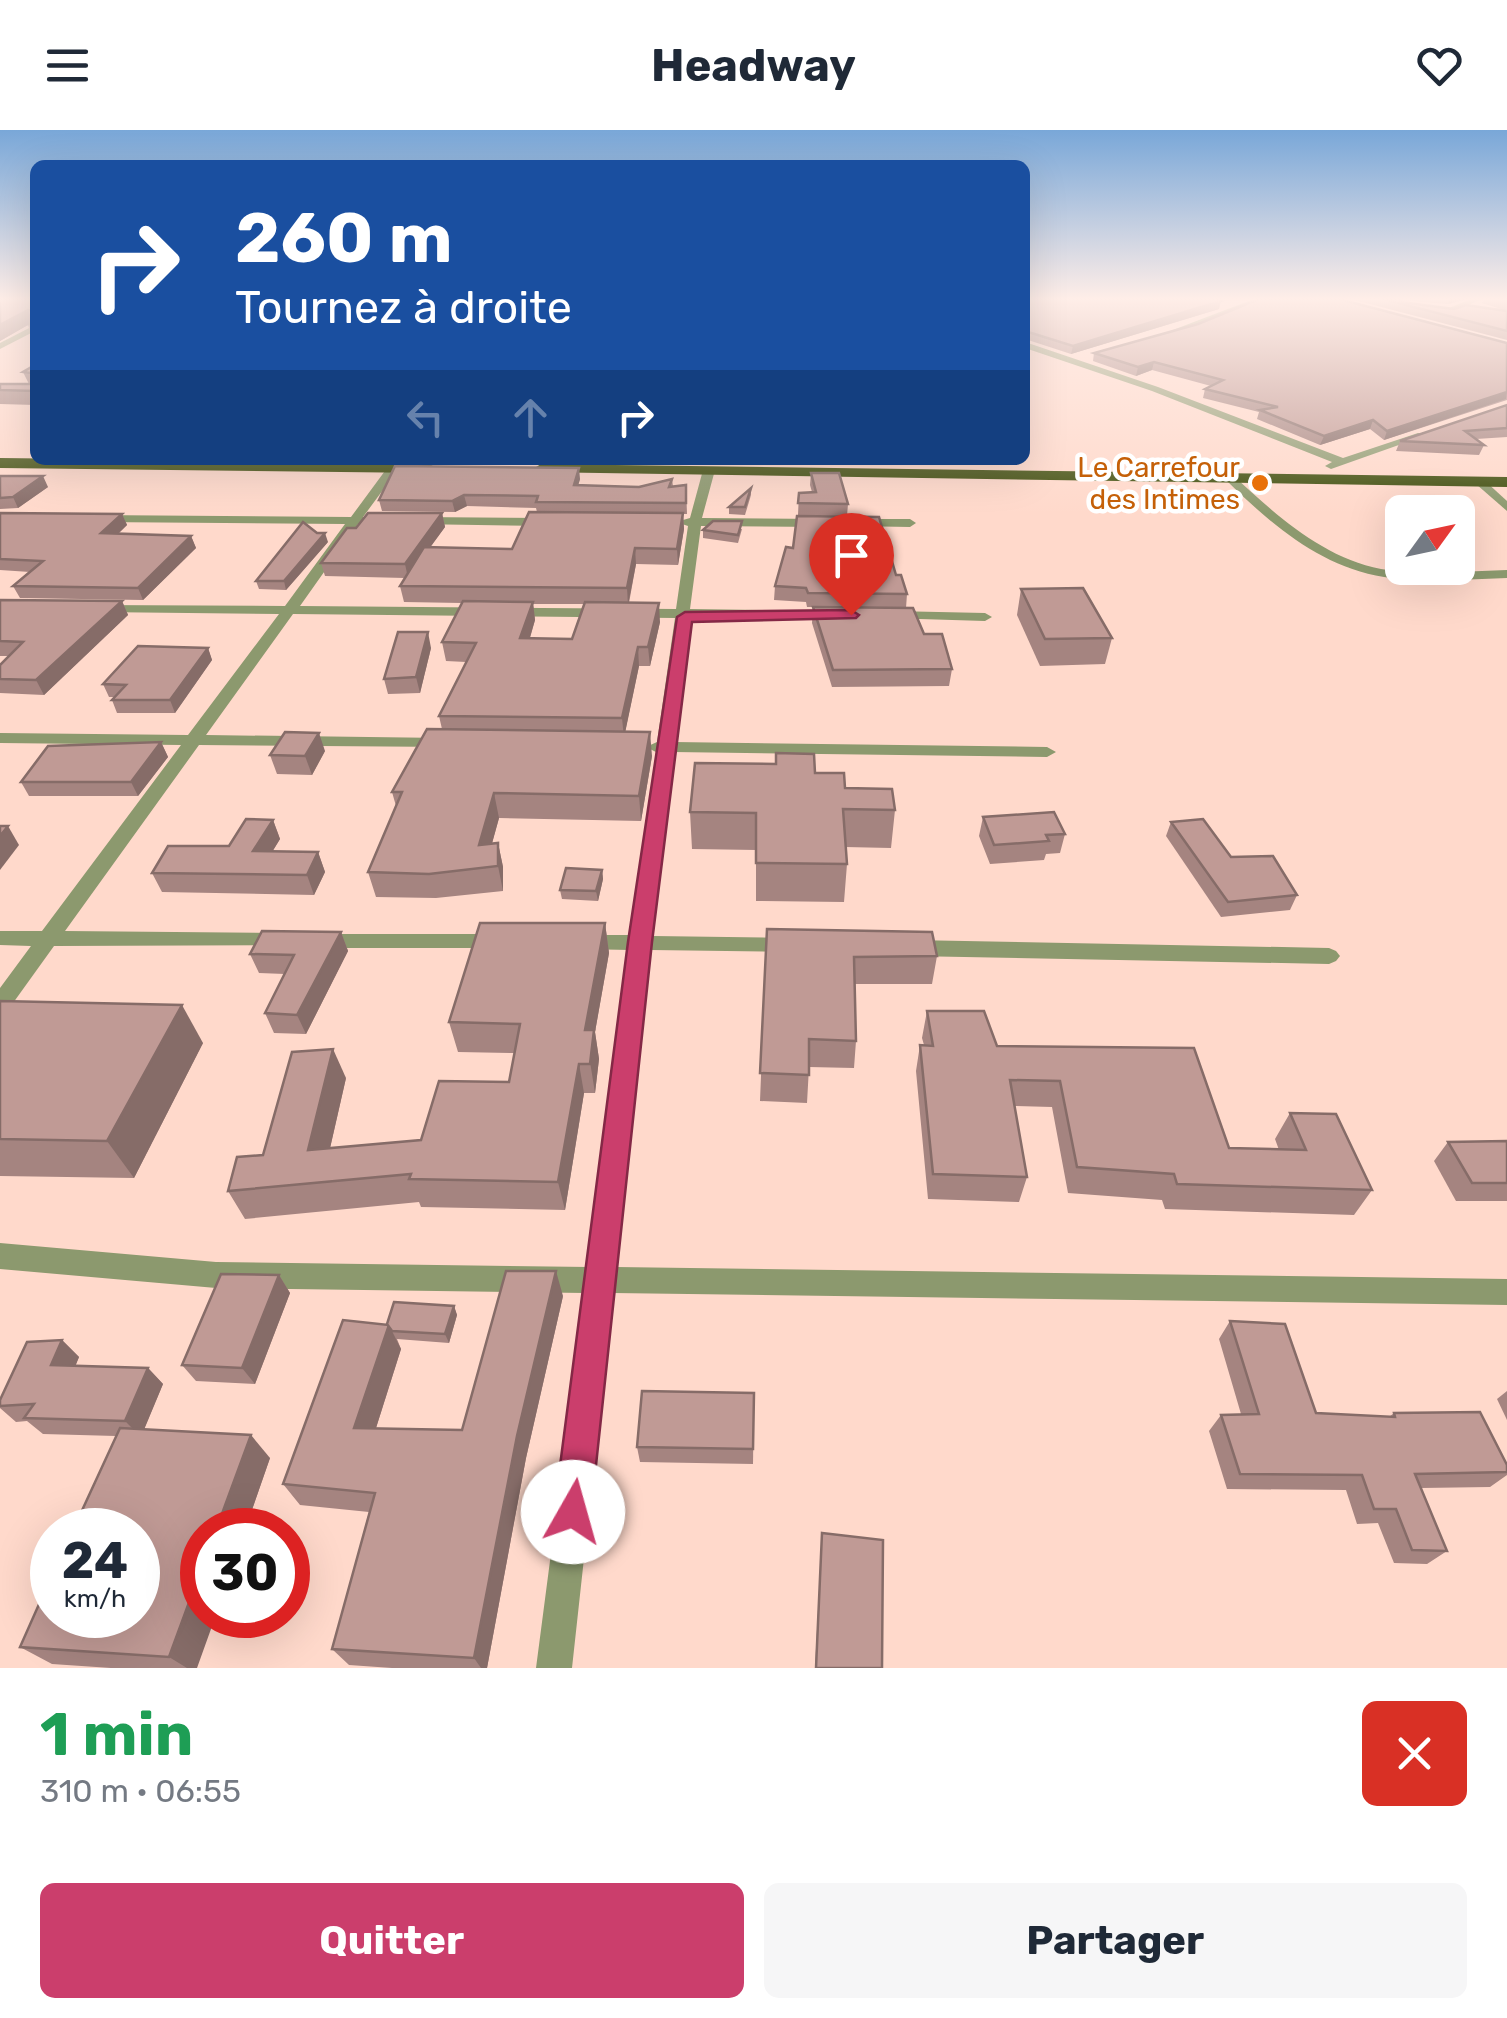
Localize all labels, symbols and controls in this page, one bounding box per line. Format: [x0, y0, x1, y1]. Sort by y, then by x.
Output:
icon: menu [40, 38, 95, 93]
icon: heart [1412, 38, 1467, 93]
text: Headway [651, 39, 856, 92]
text: 260 m [235, 197, 453, 280]
icon: right [70, 200, 200, 330]
text: Tournez à droite [235, 281, 572, 334]
icon: left [398, 390, 453, 445]
icon: ahead [503, 390, 558, 445]
icon: right [608, 390, 663, 445]
place label: Le Carrefour des Intimes [1077, 451, 1240, 516]
marker: Le Carrefour des Intimes [1249, 472, 1271, 494]
north arrow [1385, 495, 1475, 585]
map controls [1385, 495, 1475, 585]
pin [809, 513, 894, 616]
icon: arrive [824, 528, 879, 583]
position arrow [521, 1460, 625, 1564]
speed limit sign: 30 [180, 1508, 310, 1638]
text: 24 [62, 1531, 128, 1591]
text: km/h [64, 1584, 126, 1613]
text: 1 min [40, 1699, 193, 1770]
button: close [1362, 1701, 1467, 1806]
text: 310 m · 06:55 [40, 1772, 241, 1810]
button: Quitter [40, 1883, 744, 1998]
button: Partager [764, 1883, 1467, 1998]

